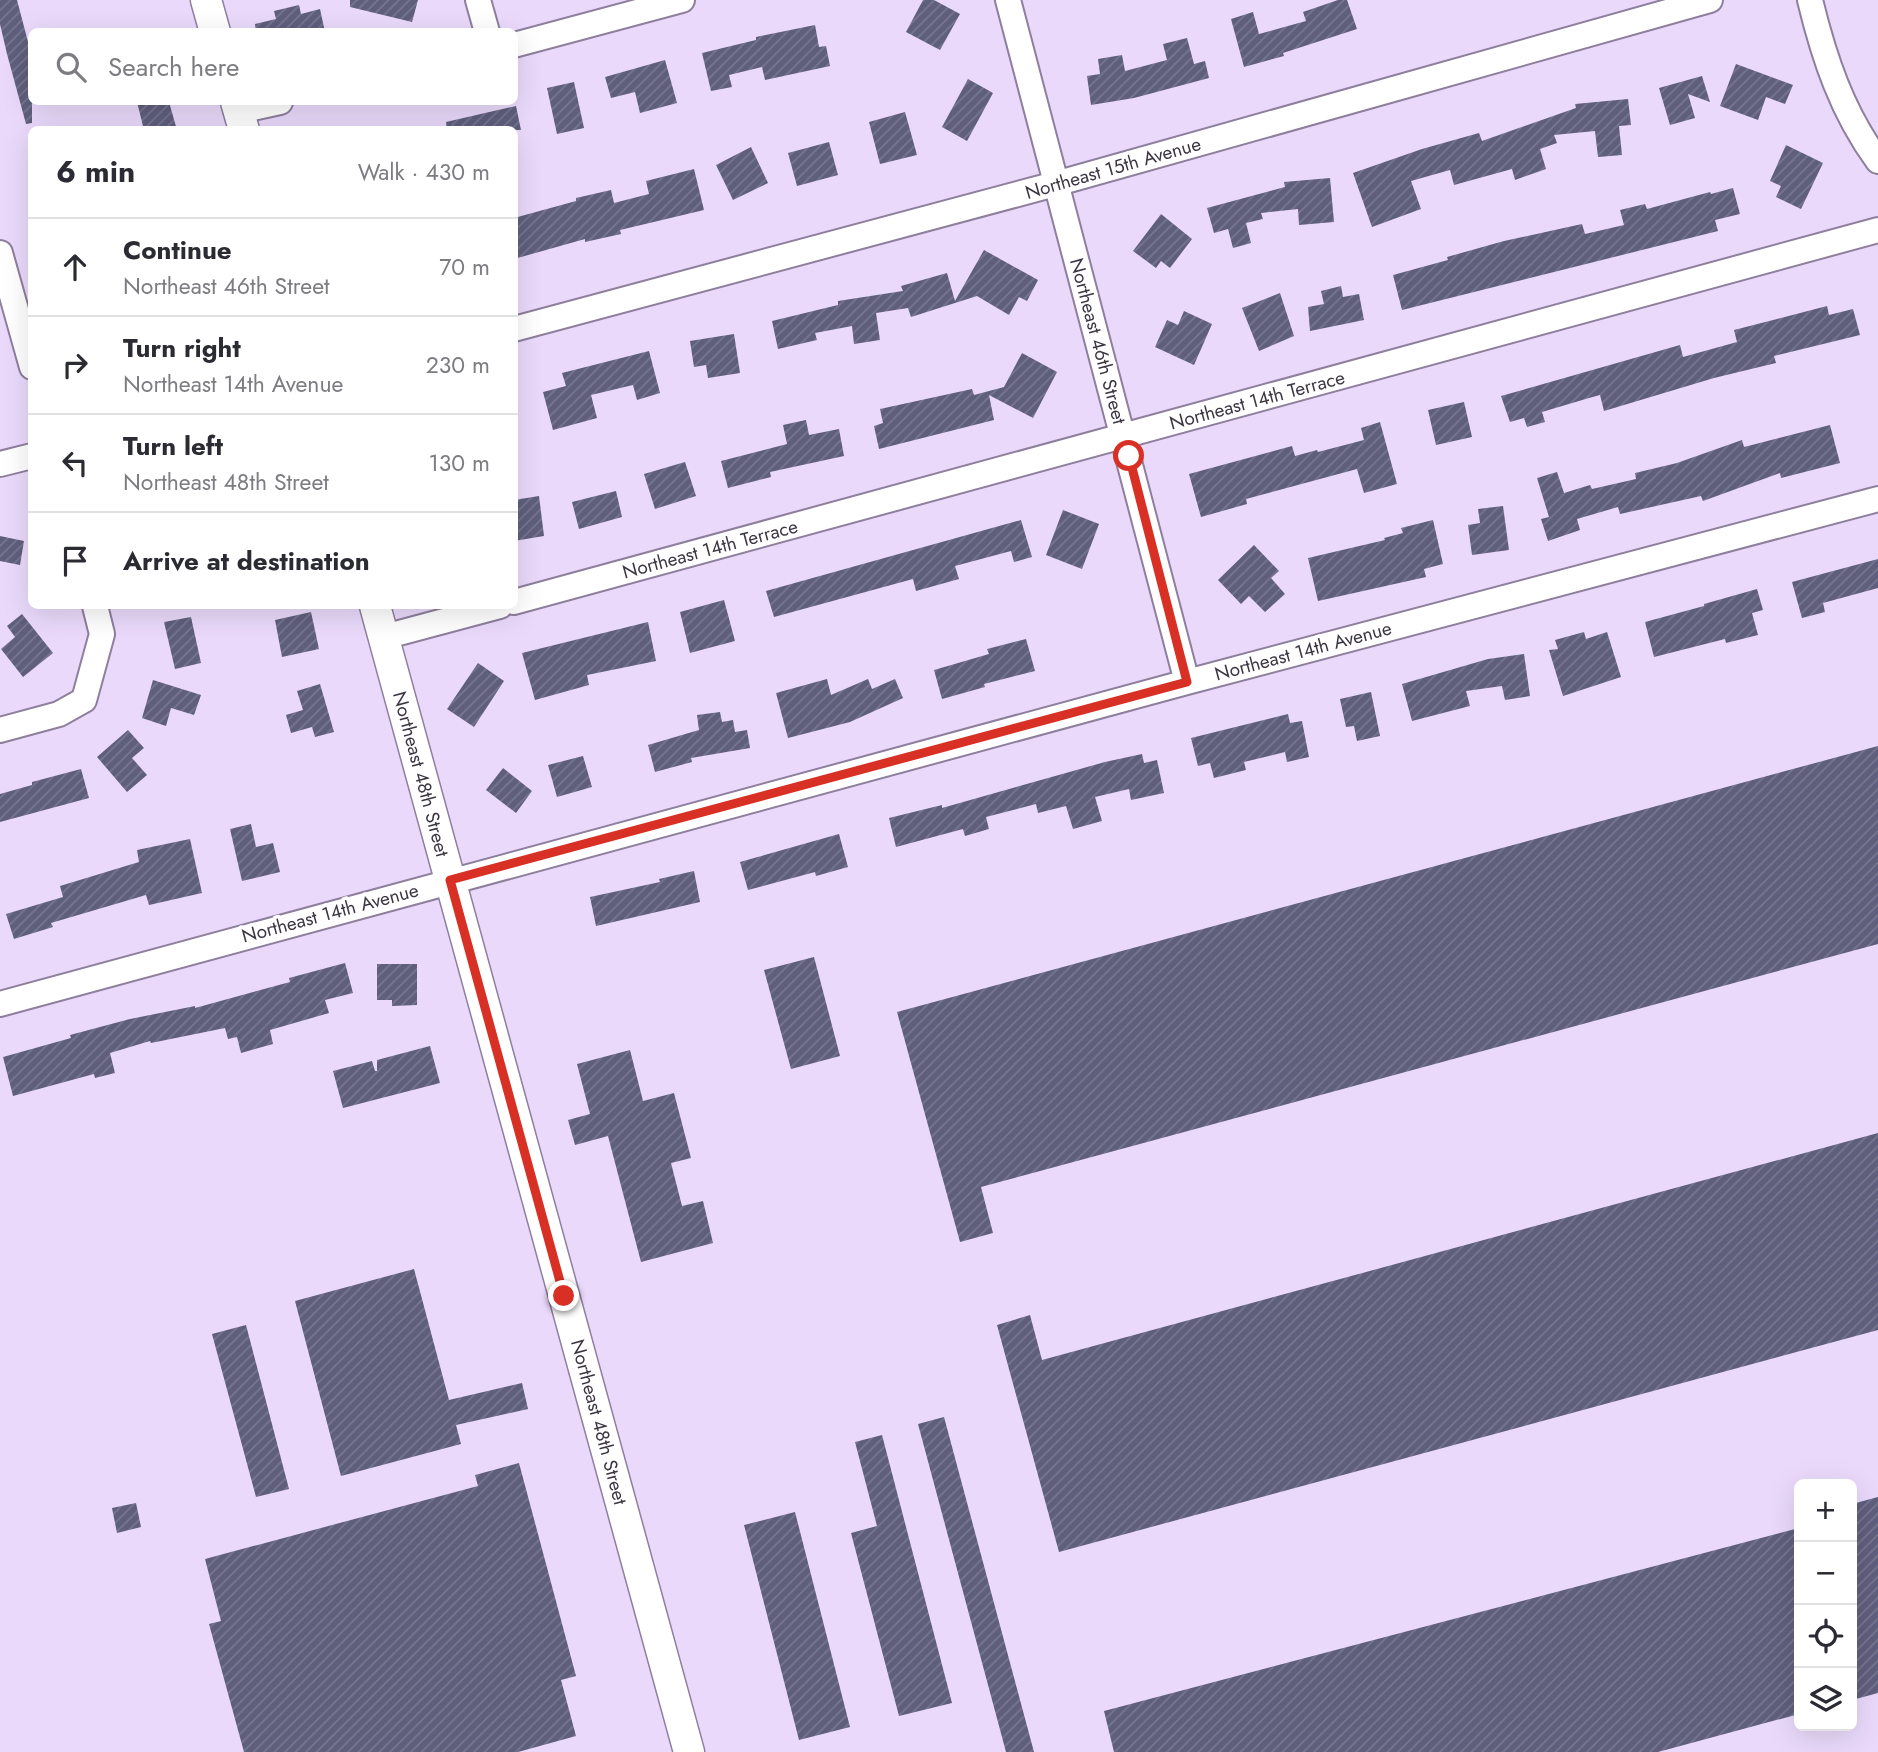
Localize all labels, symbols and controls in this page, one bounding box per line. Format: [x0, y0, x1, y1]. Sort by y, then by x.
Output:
search box [28, 28, 518, 105]
icon: search [52, 48, 90, 86]
text: Search here [108, 48, 240, 86]
street label: Northeast 15th Avenue [1022, 130, 1204, 206]
text: 6 min [56, 150, 135, 193]
text: Walk · 430 m [358, 155, 490, 189]
text: Continue [123, 231, 232, 269]
icon: ahead [56, 248, 94, 286]
text: 70 m [439, 250, 490, 284]
street label: Northeast 46th Street [1063, 255, 1133, 427]
text: Northeast 46th Street [123, 269, 330, 303]
text: Turn right [123, 329, 241, 367]
icon: right [56, 346, 94, 384]
text: 230 m [426, 348, 490, 382]
street label: Northeast 14th Terrace [1166, 364, 1348, 436]
text: Northeast 14th Avenue [123, 367, 343, 401]
text: Turn left [123, 427, 223, 465]
route start [1113, 440, 1144, 471]
icon: left [56, 444, 94, 482]
text: 130 m [428, 446, 490, 480]
text: Northeast 48th Street [123, 465, 329, 499]
street label: Northeast 14th Terrace [619, 513, 801, 585]
icon: arrive [56, 542, 94, 580]
text: Arrive at destination [123, 542, 370, 580]
street label: Northeast 14th Avenue [1212, 614, 1395, 688]
street label: Northeast 48th Street [386, 688, 456, 860]
street label: Northeast 14th Avenue [239, 876, 422, 950]
route end [548, 1280, 579, 1311]
street label: Northeast 48th Street [564, 1336, 634, 1508]
map controls [1794, 1479, 1857, 1731]
button: + [1794, 1479, 1857, 1542]
button: − [1794, 1542, 1857, 1605]
button: locate [1794, 1605, 1857, 1668]
button: layers [1794, 1668, 1857, 1731]

